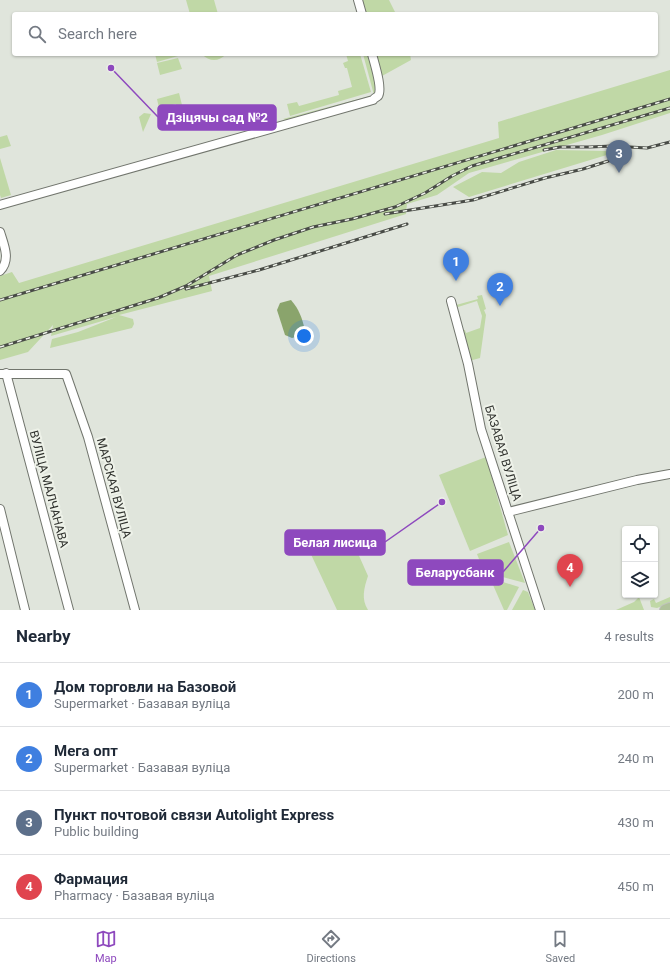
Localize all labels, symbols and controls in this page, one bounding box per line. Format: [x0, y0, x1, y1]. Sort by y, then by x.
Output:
search box [12, 12, 658, 56]
icon: search [26, 23, 48, 45]
text: Search here [58, 25, 137, 43]
callout: Дзіцячы сад №2 [158, 105, 276, 130]
text: Дзіцячы сад №2 [166, 110, 268, 125]
pin: 3 [606, 140, 632, 173]
pin: 1 [443, 248, 469, 281]
pin: 2 [487, 273, 513, 306]
your location [294, 326, 314, 346]
street label: БАЗАВАЯ ВУЛІЦА [482, 403, 524, 503]
street label: ВУЛІЦА МАЛЧАНАВА [27, 429, 71, 549]
street label: МАРСКАЯ ВУЛІЦА [94, 436, 134, 540]
map controls [622, 526, 658, 598]
button: locate [622, 526, 658, 562]
callout: Белая лисица [285, 530, 385, 555]
text: Белая лисица [293, 535, 377, 550]
pin: 4 [557, 554, 583, 587]
callout: Беларусбанк [408, 560, 503, 585]
button: layers [622, 562, 658, 598]
text: Беларусбанк [415, 565, 495, 580]
text: Nearby [16, 626, 71, 646]
text: 4 results [604, 629, 654, 644]
text: Дом торговли на Базовой [54, 678, 236, 696]
text: 1 [25, 687, 33, 702]
text: 200 m [617, 687, 654, 702]
text: Supermarket · Базавая вуліца [54, 696, 230, 711]
text: Мега опт [54, 742, 118, 760]
text: 2 [25, 751, 33, 766]
text: 240 m [617, 751, 654, 766]
text: Supermarket · Базавая вуліца [54, 760, 230, 775]
text: Пункт почтовой связи Autolight Express [54, 806, 334, 824]
text: 3 [25, 815, 33, 830]
text: 430 m [617, 815, 654, 830]
text: Public building [54, 824, 139, 839]
text: Фармация [54, 870, 128, 888]
text: 4 [25, 879, 33, 894]
text: 450 m [617, 879, 654, 894]
text: Pharmacy · Базавая вуліца [54, 888, 215, 903]
tab: Map [95, 928, 117, 965]
tab: Directions [306, 928, 356, 965]
tab: Saved [545, 928, 575, 965]

